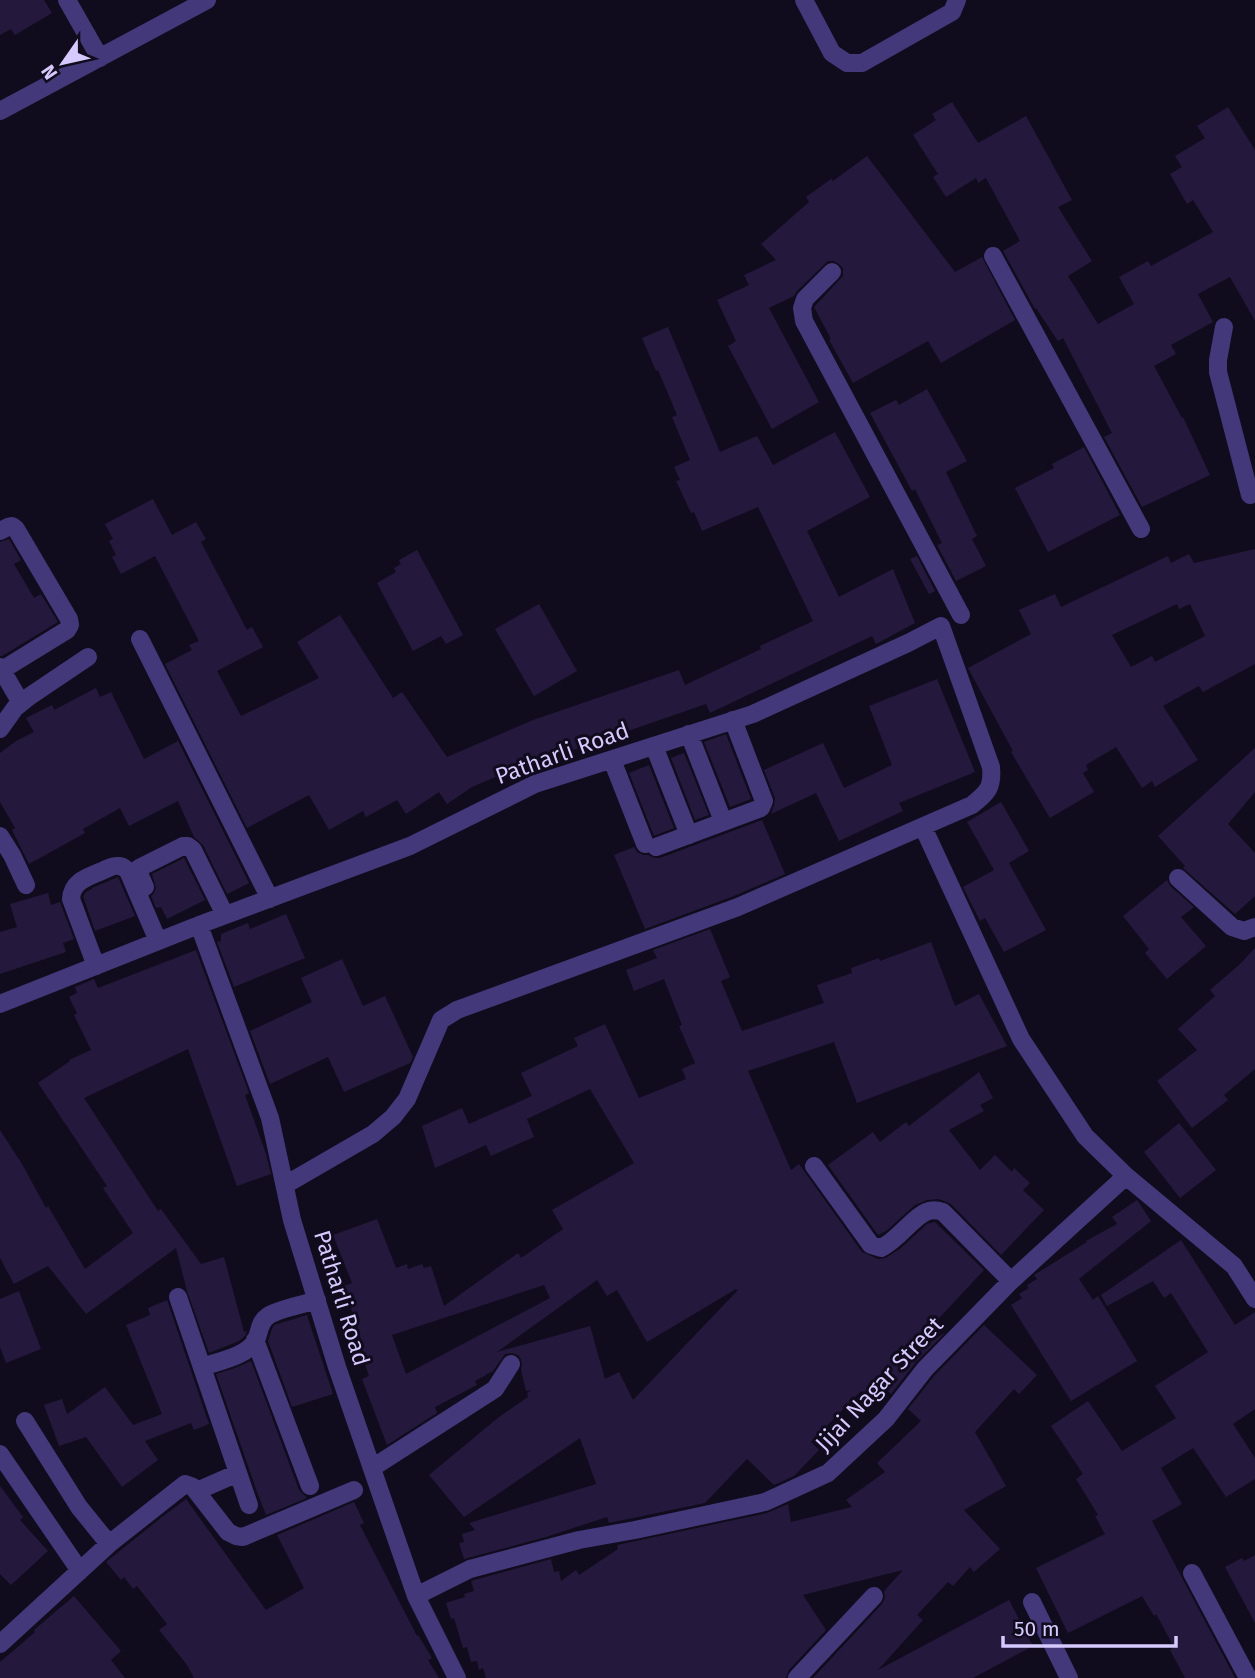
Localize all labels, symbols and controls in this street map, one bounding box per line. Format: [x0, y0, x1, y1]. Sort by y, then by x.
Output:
north arrow [28, 28, 98, 98]
text: N [36, 61, 62, 84]
street label: Patharli Road [491, 716, 633, 790]
street label: Patharli Road [308, 1227, 376, 1369]
street label: Jijai Nagar Street [809, 1310, 949, 1457]
scale bar [1003, 1604, 1176, 1648]
text: 50 m [1014, 1616, 1060, 1642]

